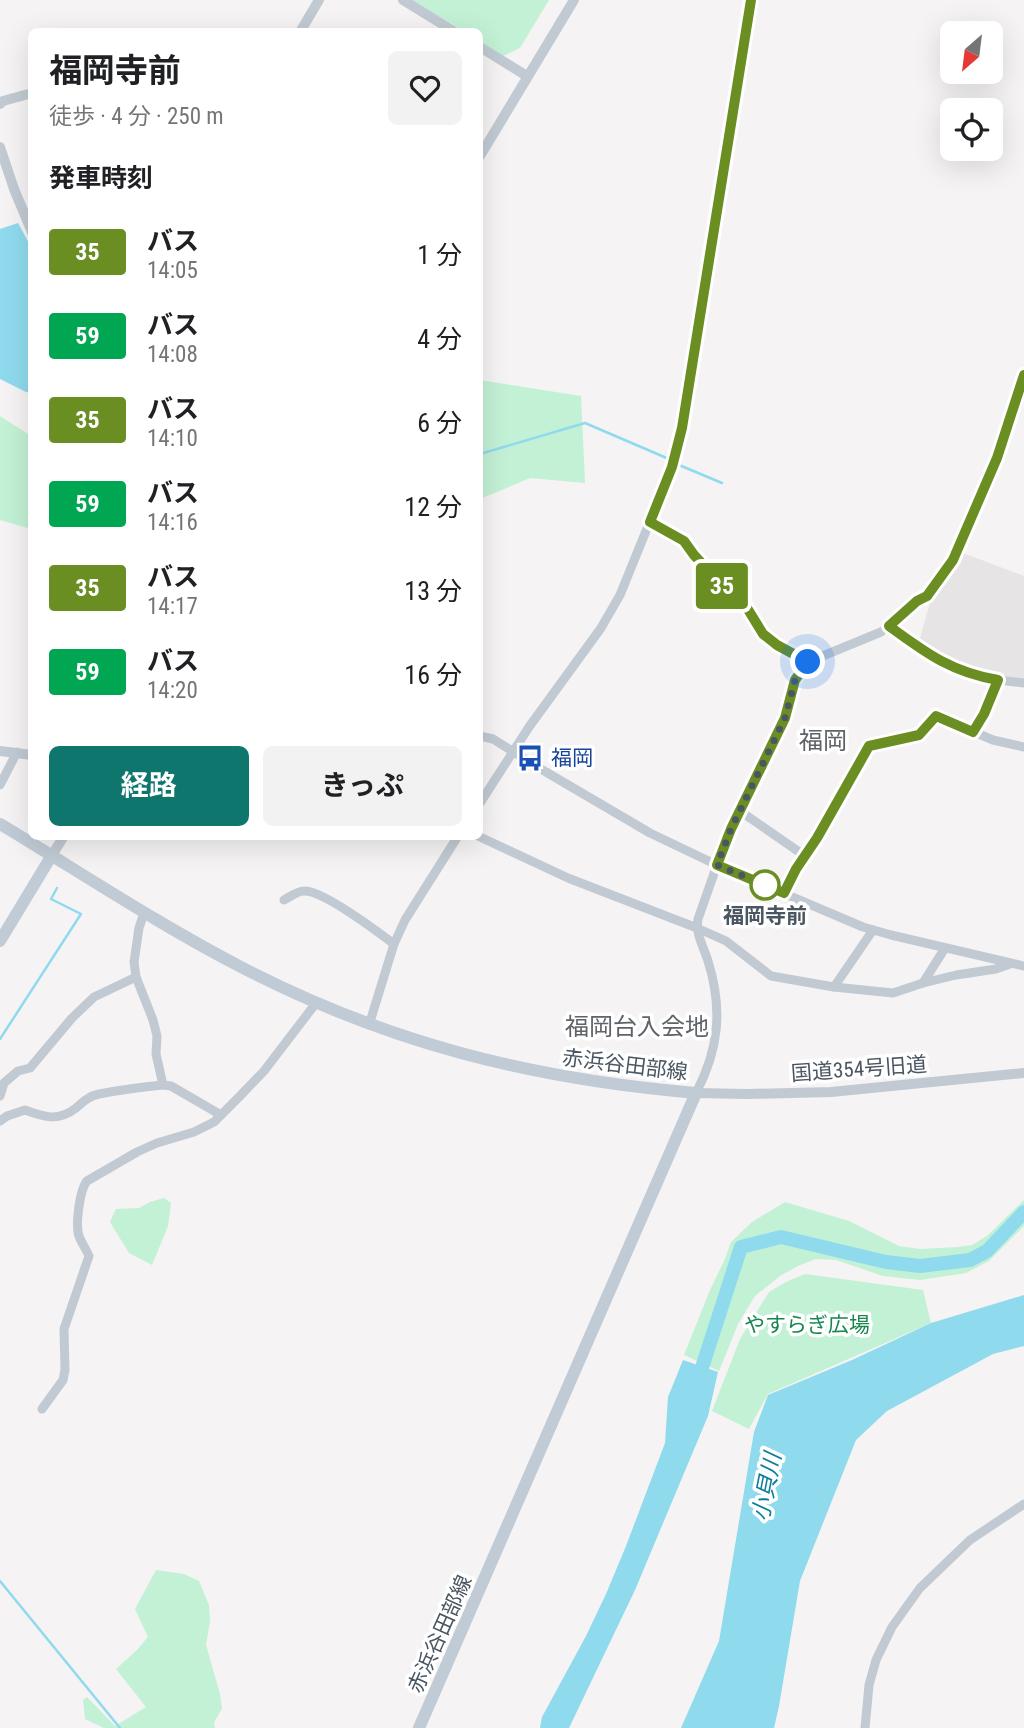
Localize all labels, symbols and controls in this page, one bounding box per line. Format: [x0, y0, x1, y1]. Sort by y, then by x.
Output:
north arrow [940, 21, 1003, 84]
map controls [940, 21, 1003, 161]
text: 福岡寺前 [49, 51, 181, 90]
button: heart [388, 51, 462, 125]
button: locate [940, 98, 1003, 161]
text: 徒歩 · 4 分 · 250 m [49, 103, 224, 130]
text: 発車時刻 [49, 163, 153, 193]
text: バス [147, 226, 199, 256]
text: 35 [75, 238, 100, 266]
text: 1 分 [417, 240, 462, 270]
text: 14:05 [147, 257, 198, 284]
text: バス [147, 310, 199, 340]
text: 59 [75, 322, 100, 350]
text: 4 分 [417, 324, 462, 354]
text: 14:08 [147, 341, 198, 368]
text: バス [147, 394, 199, 424]
text: 35 [75, 406, 100, 434]
text: 6 分 [417, 408, 462, 438]
text: 14:10 [147, 425, 198, 452]
text: バス [147, 478, 199, 508]
text: 59 [75, 490, 100, 518]
text: 12 分 [404, 492, 462, 522]
text: 14:16 [147, 509, 198, 536]
text: バス [147, 562, 199, 592]
line badge: 35 [690, 563, 754, 609]
text: 35 [710, 572, 734, 600]
text: 35 [75, 574, 100, 602]
text: 13 分 [404, 576, 462, 606]
text: 14:17 [147, 593, 198, 620]
your location [790, 644, 825, 679]
text: バス [147, 646, 199, 676]
text: 59 [75, 658, 100, 686]
text: 16 分 [404, 660, 462, 690]
text: 14:20 [147, 677, 198, 704]
district label: 福岡 [799, 727, 847, 755]
bus stop icon: 福岡 [515, 743, 545, 773]
button: 経路 [49, 746, 249, 826]
button: きっぷ [263, 746, 462, 826]
place label: 福岡 [551, 746, 593, 770]
marker: 福岡寺前 [750, 870, 780, 900]
place label: 福岡寺前 [723, 904, 807, 928]
district label: 福岡台入会地 [565, 1013, 709, 1041]
street label: 赤浜谷田部線 [561, 1045, 689, 1085]
street label: 国道354号旧道 [790, 1052, 928, 1086]
park label: やすらぎ広場 [744, 1313, 870, 1337]
water label: 小貝川 [747, 1448, 787, 1523]
street label: 赤浜谷田部線 [403, 1572, 477, 1696]

